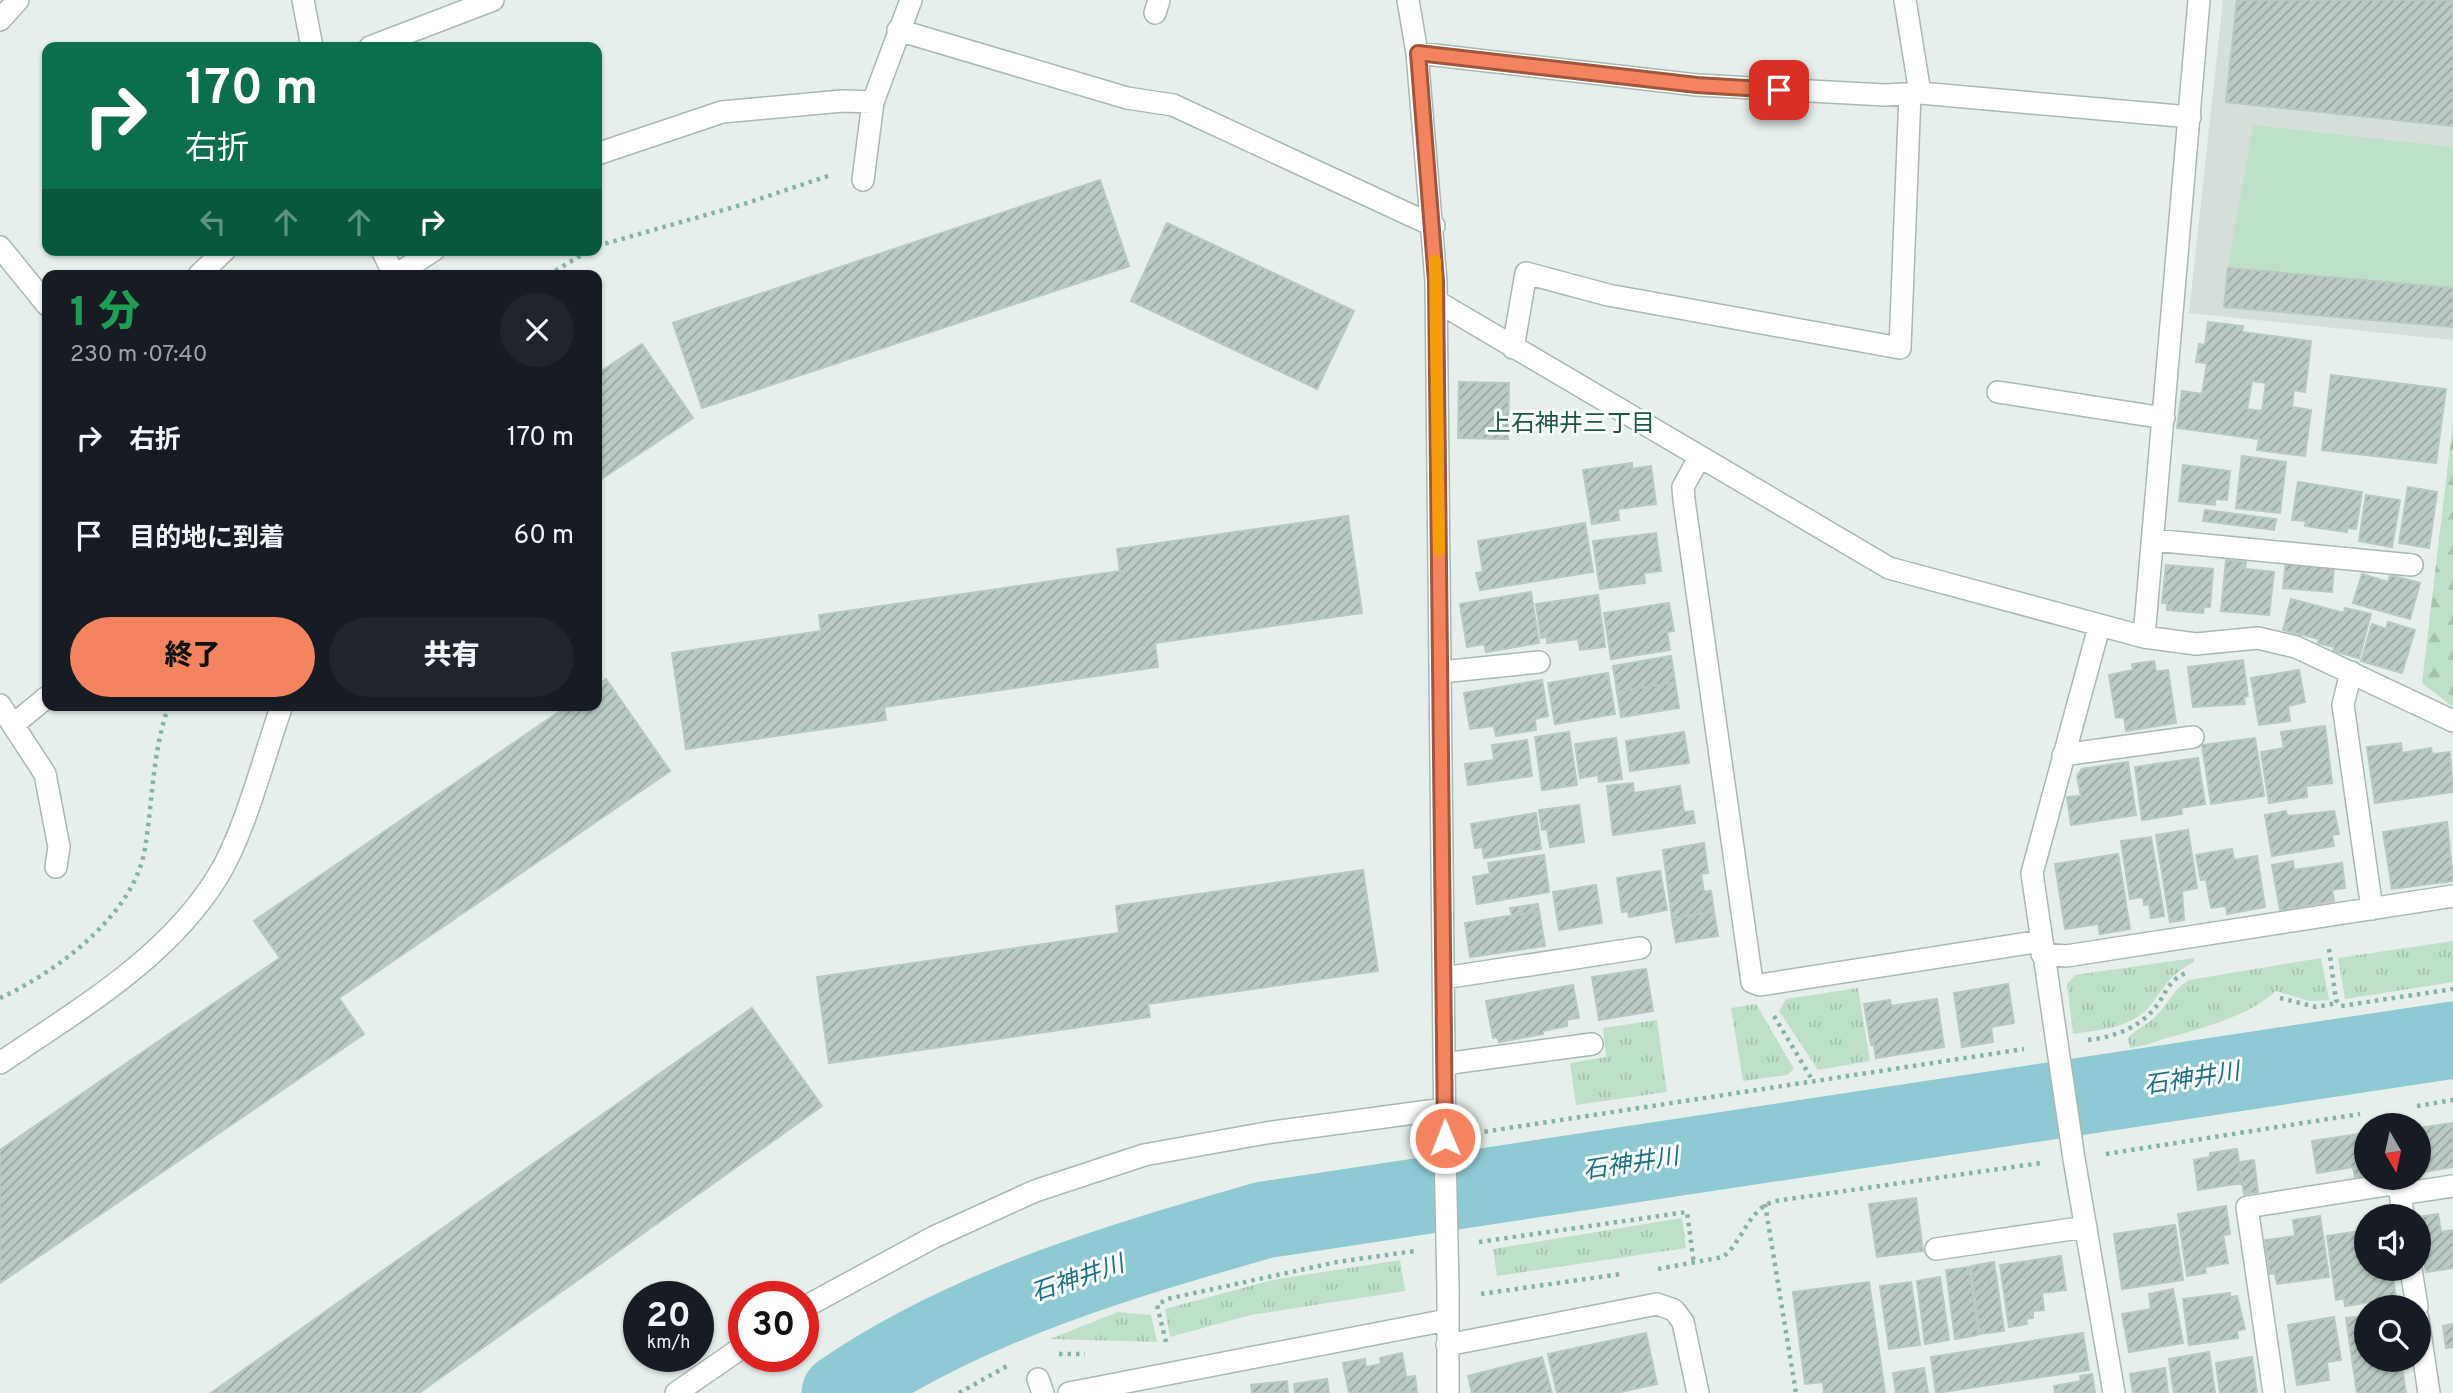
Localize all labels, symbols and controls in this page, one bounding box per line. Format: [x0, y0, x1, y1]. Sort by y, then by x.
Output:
text: 170 m [185, 60, 318, 122]
pin [1749, 60, 1809, 120]
icon: right [70, 70, 161, 161]
icon: arrive [1760, 71, 1798, 109]
text: 右折 [185, 130, 249, 170]
icon: left [194, 203, 232, 241]
icon: ahead [267, 203, 305, 241]
icon: ahead [340, 203, 378, 241]
icon: right [413, 203, 451, 241]
text: 1 分 [70, 288, 140, 341]
button: close [500, 293, 574, 367]
text: 230 m · 07:40 [70, 341, 208, 370]
district label: 上石神井三丁目 [1487, 410, 1655, 440]
icon: right [70, 419, 108, 457]
text: 170 m [507, 422, 574, 455]
text: 右折 [129, 425, 181, 458]
icon: arrive [70, 517, 108, 555]
text: 60 m [514, 520, 574, 553]
text: 目的地に到着 [129, 523, 285, 556]
button: 終了 [70, 617, 315, 697]
button: 共有 [329, 617, 574, 697]
water label: 石神井川 [2142, 1057, 2245, 1102]
position arrow [1408, 1101, 1482, 1175]
north arrow [2354, 1113, 2431, 1190]
map controls [2354, 1113, 2431, 1372]
water label: 石神井川 [1581, 1142, 1684, 1187]
button: sound [2354, 1204, 2431, 1281]
water label: 石神井川 [1028, 1249, 1131, 1310]
speed limit sign: 30 [728, 1281, 819, 1372]
text: 20 [646, 1295, 691, 1339]
button: search [2354, 1295, 2431, 1372]
text: km/h [647, 1332, 690, 1355]

